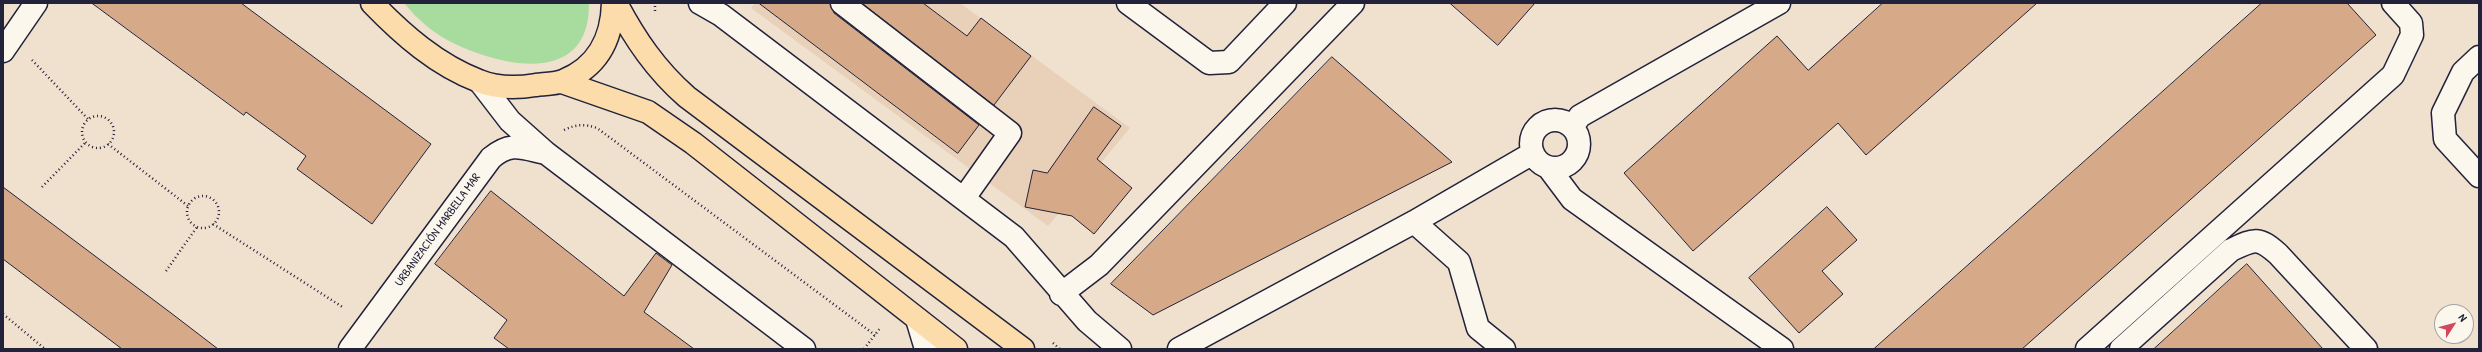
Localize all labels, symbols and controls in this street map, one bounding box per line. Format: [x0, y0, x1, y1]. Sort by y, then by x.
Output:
street label: URBANIZACIÓN MARBELLA MAR [392, 171, 484, 289]
north arrow [2434, 304, 2474, 344]
text: N [2456, 311, 2470, 324]

